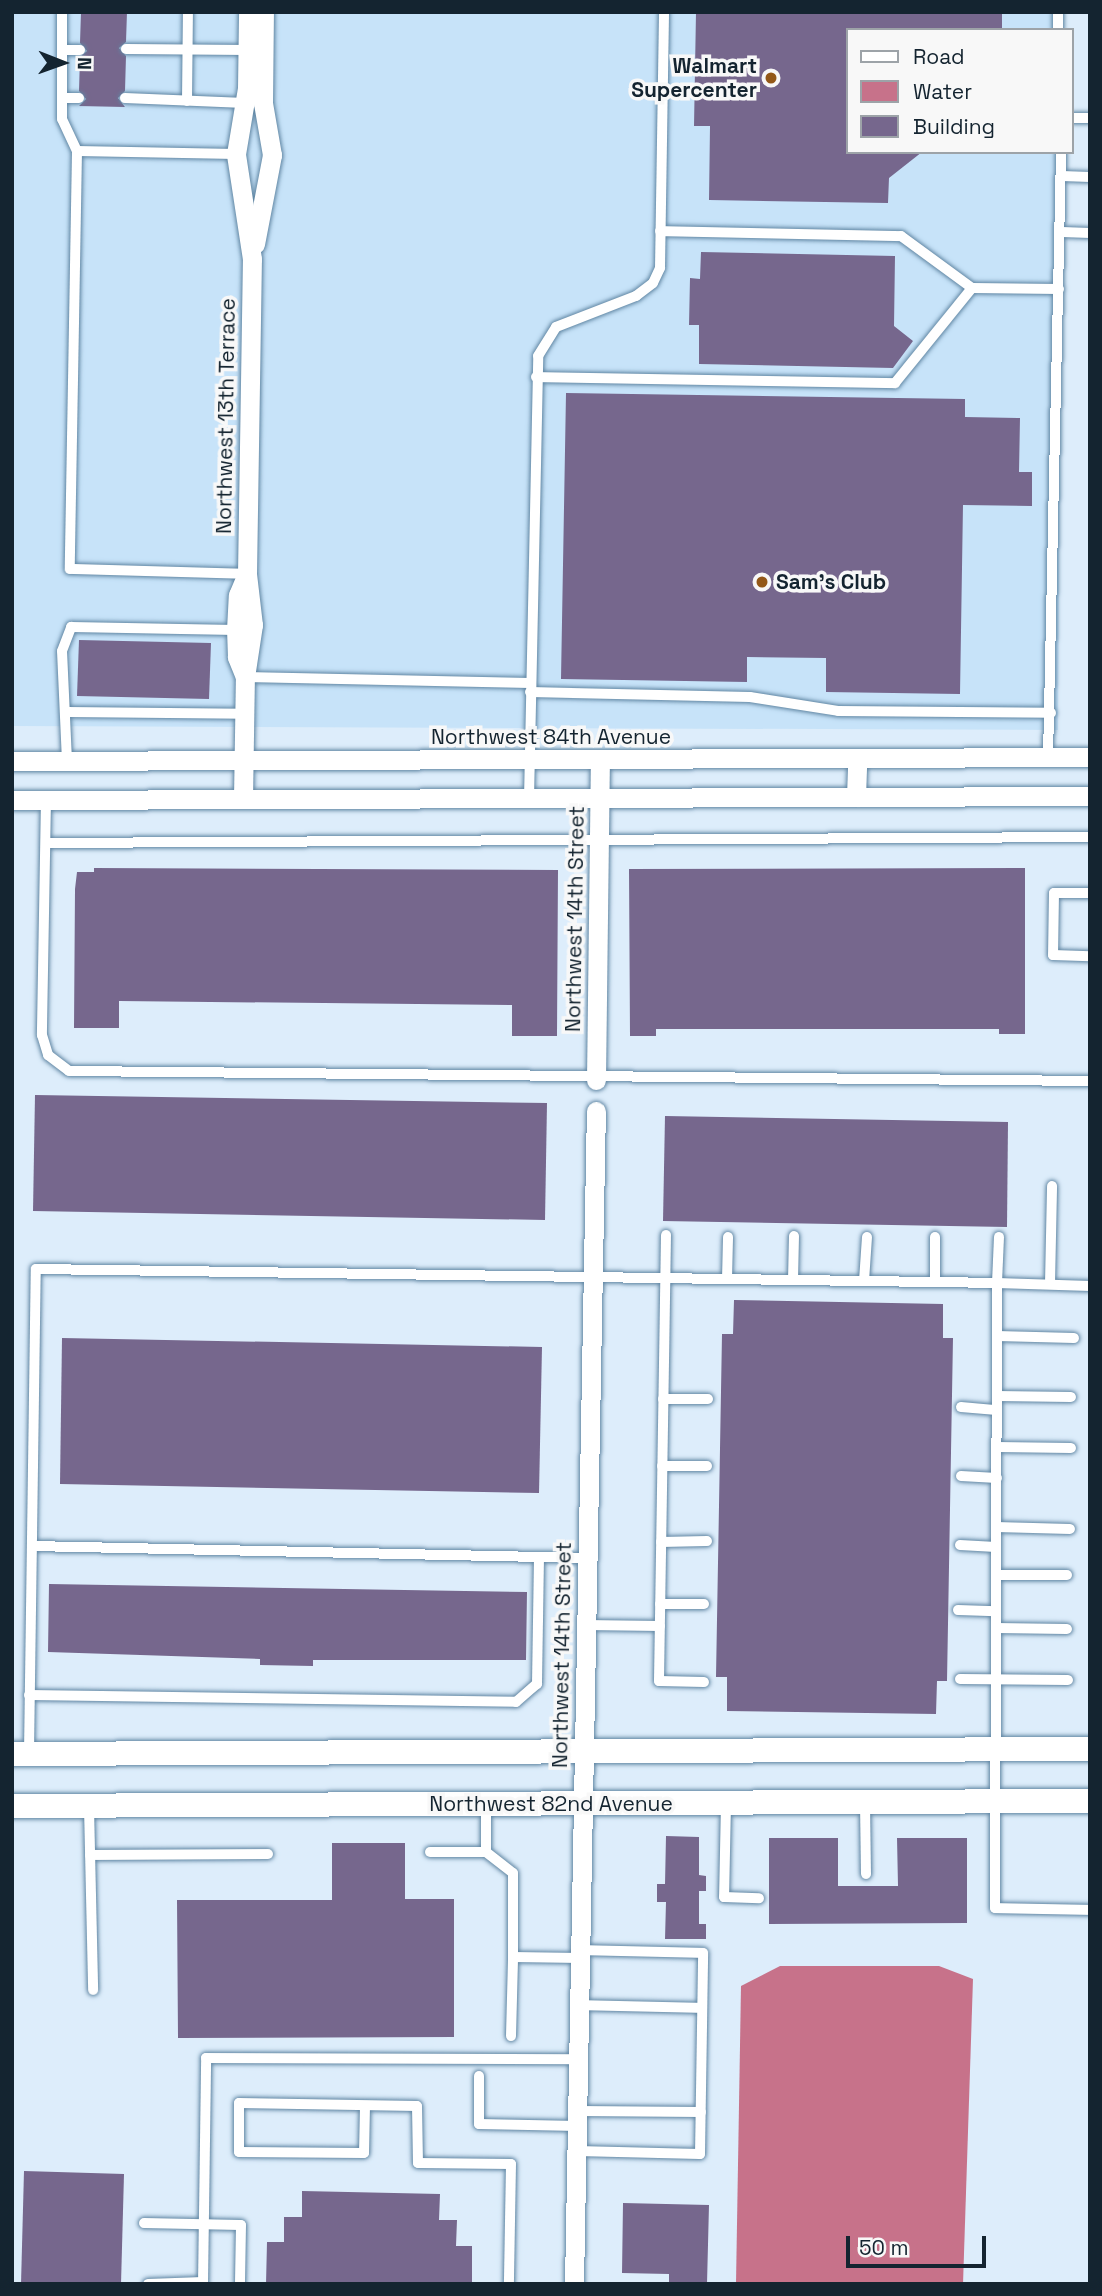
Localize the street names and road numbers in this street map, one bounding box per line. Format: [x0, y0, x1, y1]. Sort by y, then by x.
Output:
street label: Northwest 13th Terrace [211, 298, 241, 534]
street label: Northwest 84th Avenue [431, 724, 671, 750]
street label: Northwest 14th Street [560, 806, 590, 1032]
street label: Northwest 14th Street [547, 1542, 577, 1768]
street label: Northwest 82nd Avenue [429, 1791, 673, 1817]

